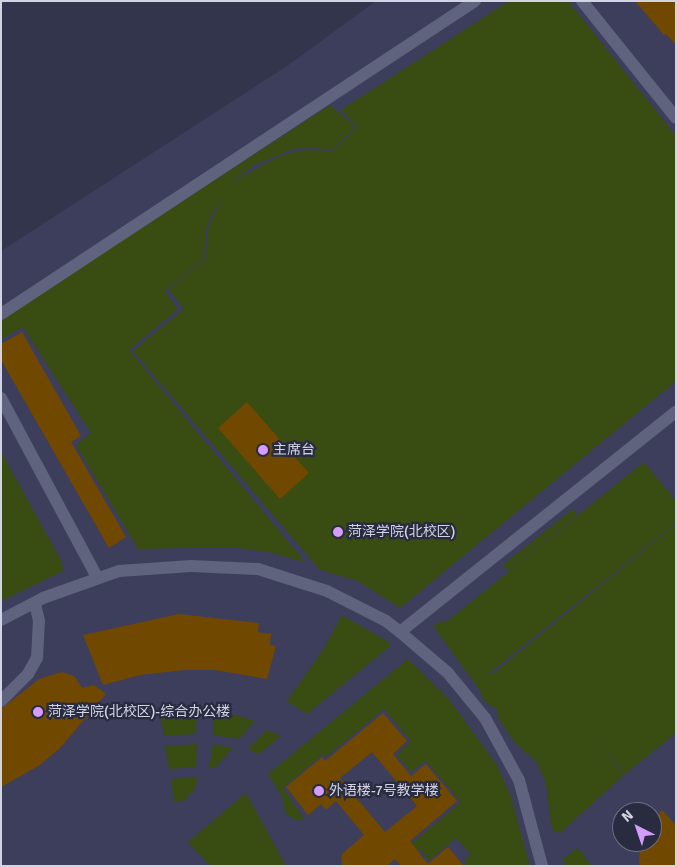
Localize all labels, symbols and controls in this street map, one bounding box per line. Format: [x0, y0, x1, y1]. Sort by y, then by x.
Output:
place label: 主席台 [273, 442, 315, 458]
marker: 主席台 [257, 444, 269, 456]
place label: 菏泽学院(北校区) [348, 524, 455, 540]
marker: 菏泽学院(北校区) [332, 526, 344, 538]
place label: 菏泽学院(北校区)-综合办公楼 [48, 704, 230, 720]
marker: 菏泽学院(北校区)-综合办公楼 [32, 706, 44, 718]
place label: 外语楼-7号教学楼 [329, 783, 439, 799]
marker: 外语楼-7号教学楼 [313, 785, 325, 797]
north arrow [612, 802, 662, 852]
text: N [618, 806, 637, 826]

